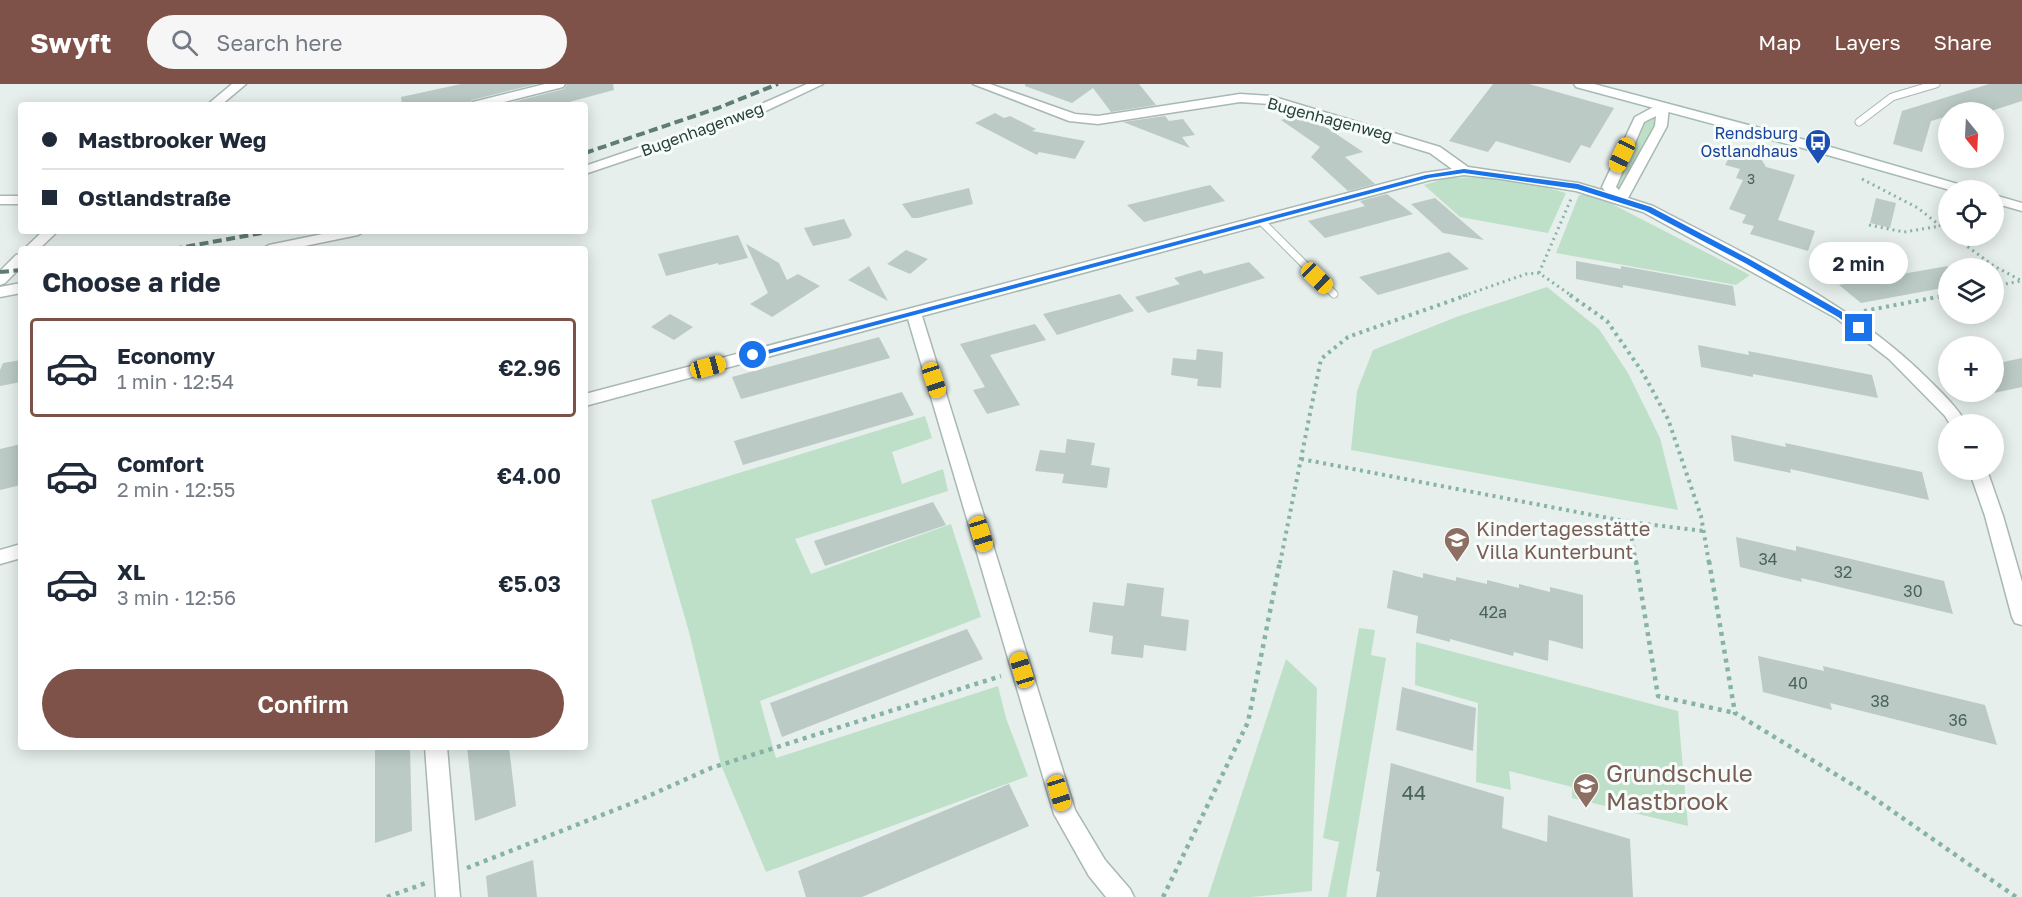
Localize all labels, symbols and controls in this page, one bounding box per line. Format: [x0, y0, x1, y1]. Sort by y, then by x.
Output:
search box [147, 15, 567, 69]
text: Swyft [30, 26, 111, 59]
icon: search [168, 26, 201, 59]
text: Search here [216, 29, 342, 56]
text: Map [1758, 29, 1801, 55]
text: Layers [1834, 29, 1901, 55]
text: Share [1934, 29, 1992, 55]
street label: Bugenhagenweg [1265, 93, 1395, 145]
street label: Bugenhagenweg [638, 98, 766, 160]
north arrow [1938, 102, 2004, 168]
map controls [1938, 102, 2004, 480]
place label: Rendsburg Ostlandhaus [1700, 123, 1798, 161]
text: Mastbrooker Weg [78, 126, 266, 153]
bus stop icon: Rendsburg Ostlandhaus [1803, 127, 1833, 165]
car [1606, 135, 1638, 175]
house number: 3 [1747, 170, 1755, 187]
button: locate [1938, 180, 2004, 246]
text: Ostlandstraße [78, 184, 231, 211]
callout: 2 min [1810, 241, 1908, 283]
text: 2 min [1833, 251, 1885, 275]
button: layers [1938, 258, 2004, 324]
car [1298, 259, 1336, 297]
text: Choose a ride [42, 266, 221, 298]
route end [1845, 314, 1872, 341]
button: + [1938, 336, 2004, 402]
icon: car [45, 341, 99, 395]
route start [739, 341, 766, 368]
text: Economy [117, 342, 215, 369]
text: €2.96 [498, 354, 561, 381]
car [688, 354, 728, 380]
car [920, 360, 948, 400]
text: 1 min · 12:54 [117, 369, 234, 393]
button: − [1938, 414, 2004, 480]
icon: car [45, 449, 99, 503]
text: Comfort [117, 450, 204, 477]
text: €4.00 [497, 462, 561, 489]
text: 2 min · 12:55 [117, 477, 235, 501]
car [967, 514, 995, 554]
place label: Kindertagesstätte Villa Kunterbunt [1476, 516, 1650, 563]
school or university icon: Kindertagesstätte Villa Kunterbunt [1442, 525, 1472, 563]
house number: 34 [1758, 549, 1778, 569]
icon: car [45, 557, 99, 611]
text: XL [117, 558, 145, 585]
house number: 32 [1834, 562, 1852, 582]
text: €5.03 [498, 570, 561, 597]
house number: 30 [1903, 581, 1923, 601]
text: 3 min · 12:56 [117, 585, 236, 609]
house number: 42a [1479, 602, 1507, 622]
car [1008, 650, 1036, 690]
button: Confirm [42, 669, 564, 738]
house number: 40 [1788, 673, 1808, 693]
house number: 38 [1870, 691, 1890, 711]
house number: 36 [1948, 710, 1968, 730]
place label: Grundschule Mastbrook [1606, 758, 1753, 815]
school or university icon: Grundschule Mastbrook [1571, 771, 1601, 809]
car [1045, 773, 1073, 813]
house number: 44 [1402, 780, 1426, 804]

